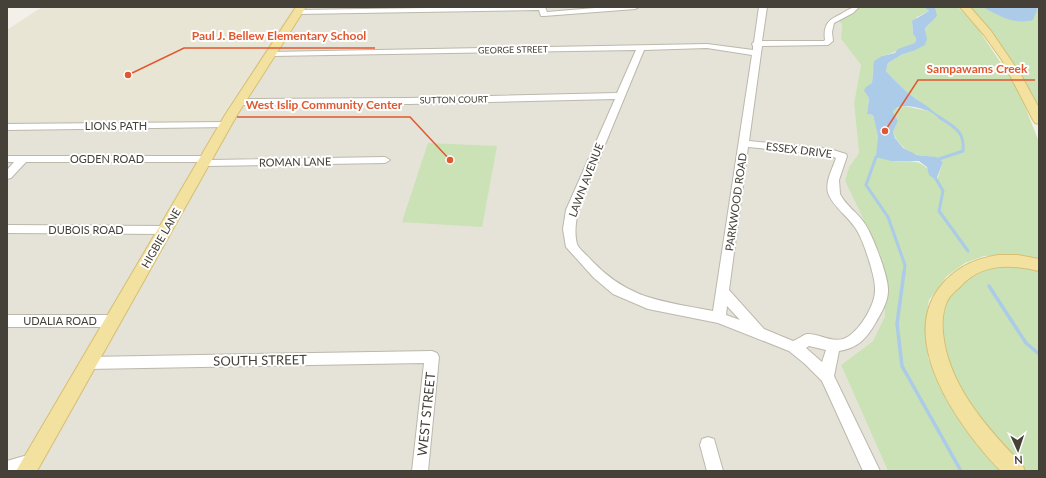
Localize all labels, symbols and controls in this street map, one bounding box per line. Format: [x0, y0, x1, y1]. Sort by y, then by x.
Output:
callout: Paul J. Bellew Elementary School [184, 24, 375, 48]
text: Paul J. Bellew Elementary School [192, 28, 366, 43]
street label: GEORGE STREET [478, 43, 549, 56]
callout: Sampawams Creek [918, 56, 1035, 80]
text: Sampawams Creek [927, 61, 1028, 76]
callout: West Islip Community Center [237, 93, 410, 117]
street label: SUTTON COURT [420, 93, 489, 106]
text: West Islip Community Center [246, 97, 403, 112]
street label: LIONS PATH [85, 119, 147, 132]
street label: ESSEX DRIVE [765, 139, 833, 160]
street label: LAWN AVENUE [565, 141, 606, 219]
street label: OGDEN ROAD [70, 152, 144, 165]
street label: PARKWOOD ROAD [722, 152, 749, 252]
street label: ROMAN LANE [259, 154, 331, 169]
street label: HIGBIE LANE [138, 206, 183, 270]
street label: DUBOIS ROAD [48, 223, 124, 236]
street label: UDALIA ROAD [23, 314, 97, 327]
street label: SOUTH STREET [213, 351, 307, 369]
street label: WEST STREET [414, 371, 438, 457]
north arrow [998, 430, 1038, 470]
text: N [1014, 454, 1023, 467]

